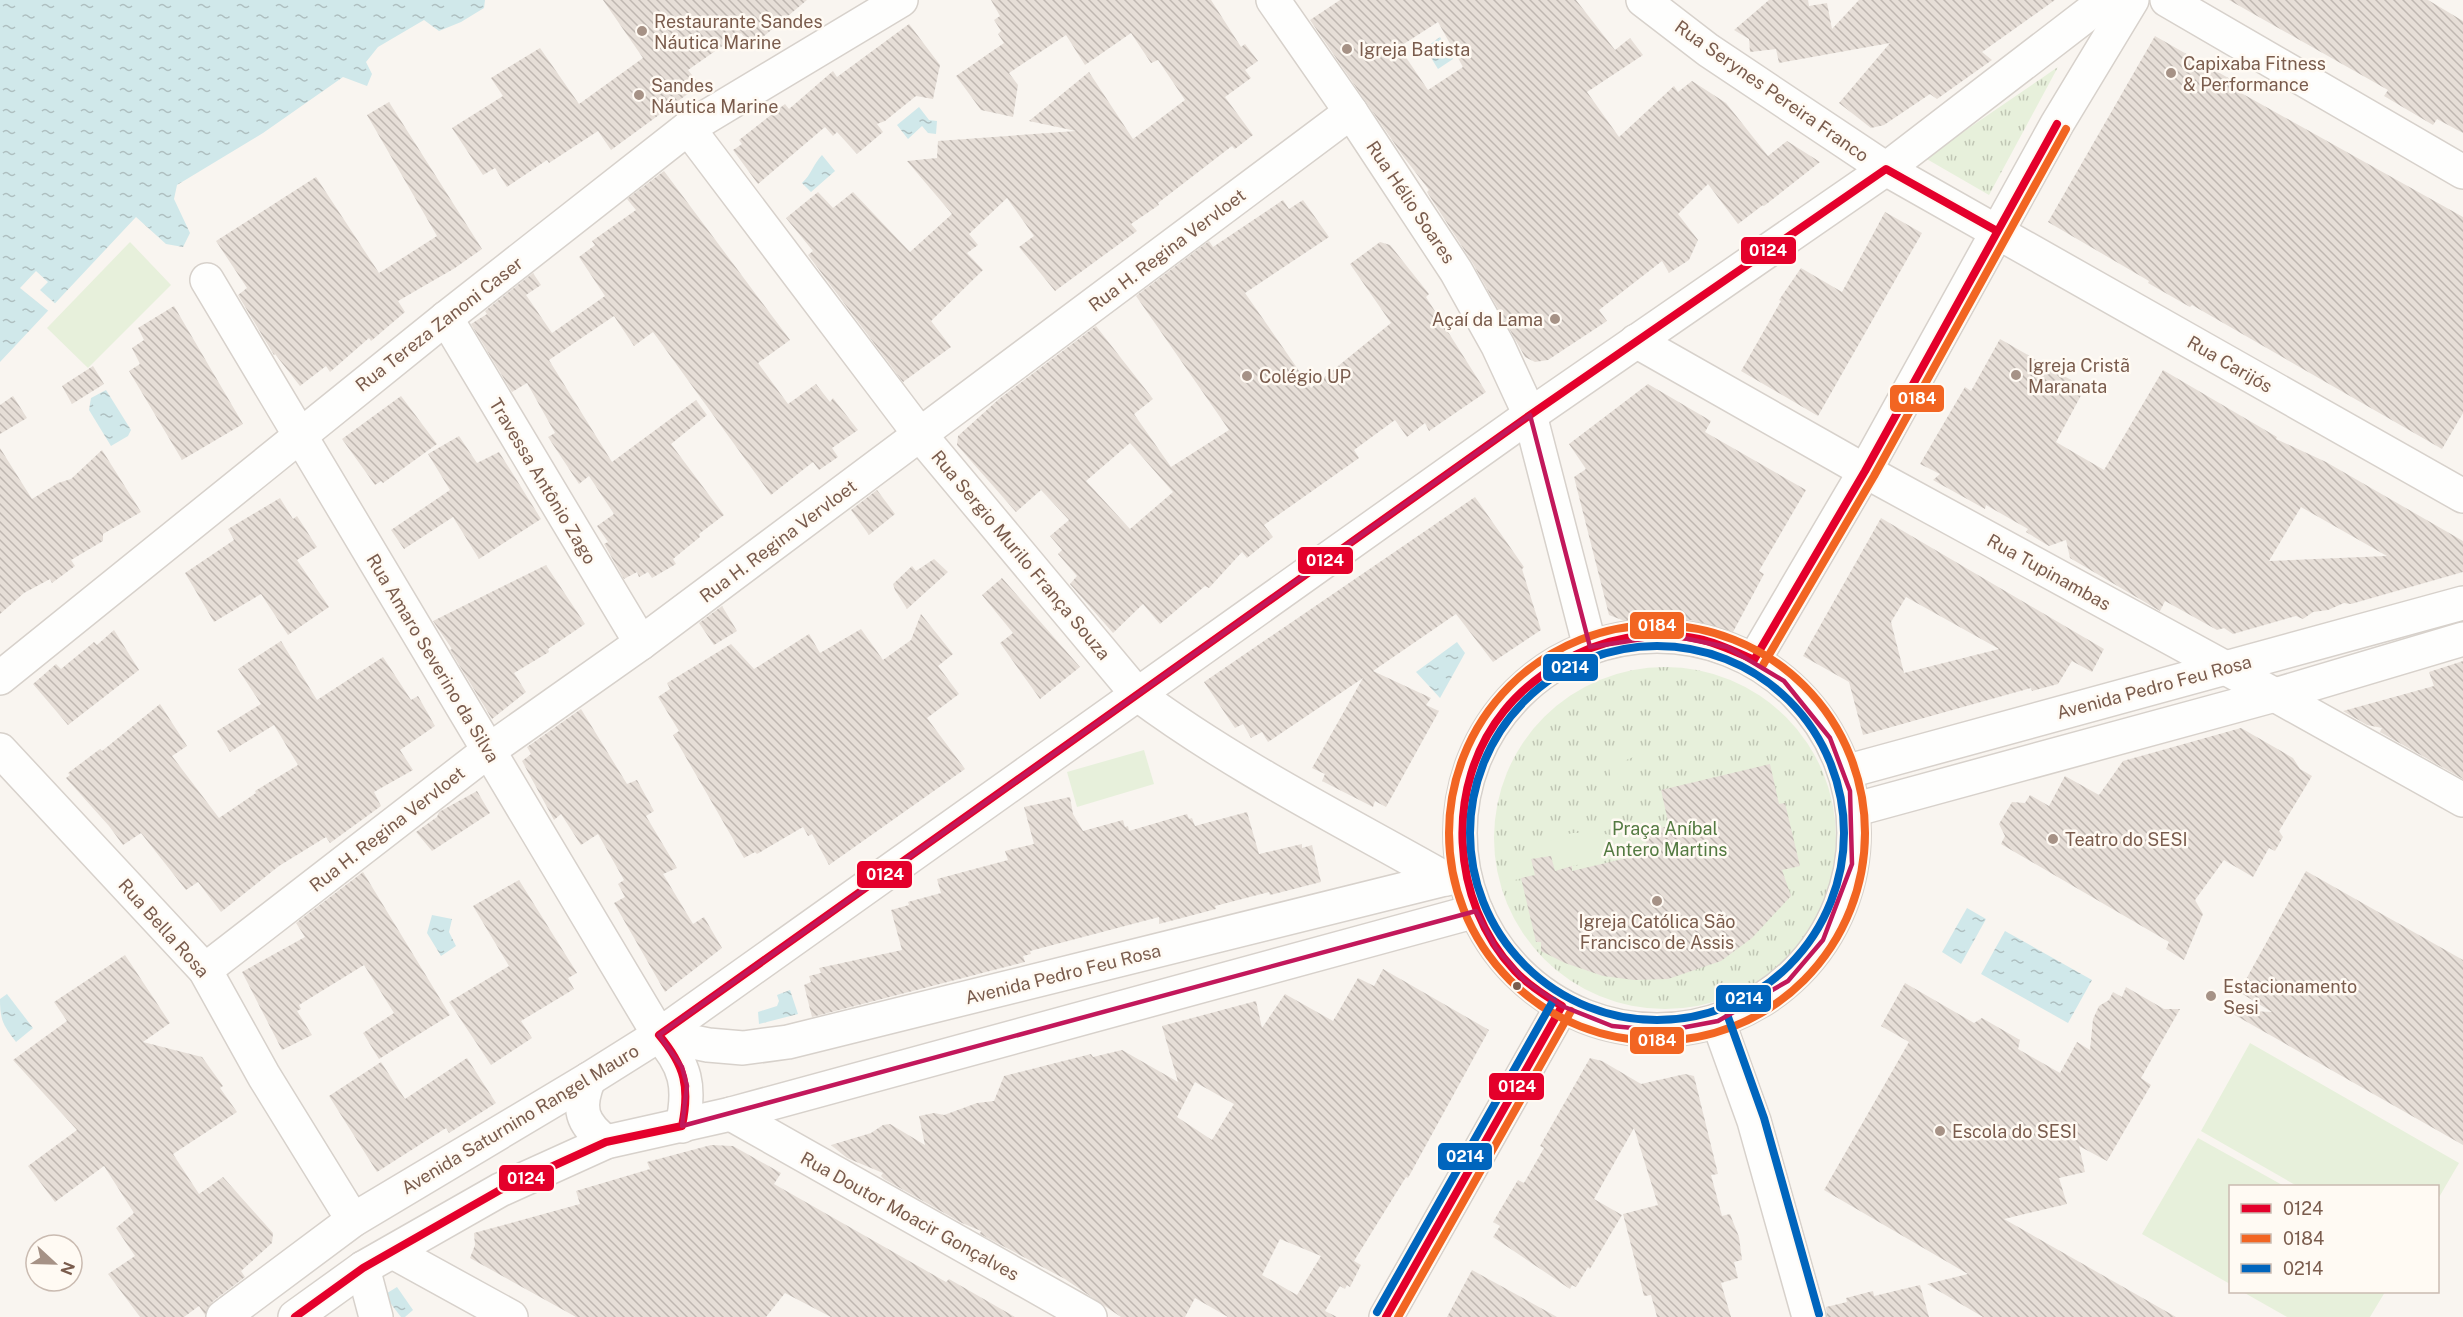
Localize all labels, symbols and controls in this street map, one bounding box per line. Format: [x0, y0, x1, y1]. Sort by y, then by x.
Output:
place label: Restaurante Sandes Náutica Marine [654, 11, 823, 53]
street label: Rua Serynes Pereira Franco [1671, 16, 1873, 166]
marker: Restaurante Sandes Náutica Marine [635, 24, 649, 38]
place label: Igreja Batista [1359, 39, 1470, 60]
marker: Igreja Batista [1340, 42, 1354, 56]
place label: Capixaba Fitness & Performance [2183, 53, 2326, 95]
marker: Capixaba Fitness & Performance [2164, 66, 2178, 80]
place label: Sandes Náutica Marine [651, 75, 778, 117]
marker: Sandes Náutica Marine [632, 88, 646, 102]
street label: Rua Hélio Soares [1362, 137, 1460, 267]
street label: Rua H. Regina Vervloet [1085, 184, 1249, 316]
line badge: 0124 [1740, 236, 1797, 265]
text: 0124 [1749, 241, 1787, 260]
street label: Rua Tereza Zanoni Caser [351, 252, 527, 396]
place label: Açaí da Lama [1432, 309, 1543, 330]
marker: Açaí da Lama [1548, 312, 1562, 326]
street label: Rua Carijós [2184, 331, 2276, 397]
place label: Igreja Cristã Maranata [2028, 355, 2130, 397]
place label: Colégio UP [1259, 366, 1351, 387]
marker: Igreja Cristã Maranata [2009, 368, 2023, 382]
marker: Colégio UP [1240, 369, 1254, 383]
line badge: 0184 [1889, 384, 1945, 413]
text: 0184 [1898, 389, 1937, 408]
street label: Travessa Antônio Zago [485, 394, 601, 568]
street label: Rua Sergio Murilo França Souza [927, 446, 1115, 664]
street label: Rua H. Regina Vervloet [696, 475, 860, 607]
street label: Rua Tupinambas [1984, 529, 2114, 615]
line badge: 0124 [1297, 546, 1354, 575]
street label: Rua Amaro Severino da Silva [362, 550, 504, 766]
text: 0124 [1306, 551, 1344, 570]
line badge: 0184 [1629, 611, 1685, 640]
text: 0184 [1638, 616, 1677, 635]
street label: Avenida Pedro Feu Rosa [2054, 651, 2254, 723]
line badge: 0214 [1542, 653, 1599, 682]
text: 0214 [1551, 658, 1589, 677]
street label: Rua H. Regina Vervloet [305, 762, 469, 896]
park label: Praça Aníbal Antero Martins [1603, 818, 1727, 860]
place label: Teatro do SESI [2065, 829, 2188, 850]
marker: Teatro do SESI [2046, 832, 2060, 846]
line badge: 0124 [856, 860, 913, 889]
text: 0124 [866, 865, 904, 884]
street label: Rua Bella Rosa [114, 874, 214, 982]
marker: Igreja Católica São Francisco de Assis [1650, 894, 1664, 908]
place label: Igreja Católica São Francisco de Assis [1578, 911, 1736, 953]
street label: Avenida Pedro Feu Rosa [963, 940, 1163, 1008]
place label: Estacionamento Sesi [2223, 976, 2357, 1018]
unlabelled marker [1511, 980, 1523, 992]
line badge: 0214 [1715, 984, 1772, 1013]
text: 0214 [1725, 989, 1763, 1008]
marker: Estacionamento Sesi [2204, 989, 2218, 1003]
line badge: 0184 [1629, 1026, 1685, 1055]
text: 0184 [1638, 1031, 1677, 1050]
street label: Avenida Saturnino Rangel Mauro [397, 1040, 643, 1198]
line badge: 0124 [1488, 1072, 1545, 1101]
text: 0124 [1498, 1077, 1536, 1096]
place label: Escola do SESI [1952, 1121, 2077, 1142]
marker: Escola do SESI [1933, 1124, 1947, 1138]
line badge: 0214 [1437, 1142, 1493, 1171]
street label: Rua Doutor Moacir Gonçalves [797, 1147, 1023, 1285]
text: 0214 [1446, 1147, 1484, 1166]
line badge: 0124 [498, 1164, 555, 1192]
text: 0124 [507, 1169, 545, 1188]
legend [2229, 1185, 2439, 1293]
text: 0124 [2283, 1198, 2323, 1219]
text: 0184 [2283, 1228, 2324, 1249]
north arrow [24, 1233, 84, 1293]
text: 0214 [2283, 1258, 2323, 1279]
text: N [56, 1259, 79, 1278]

